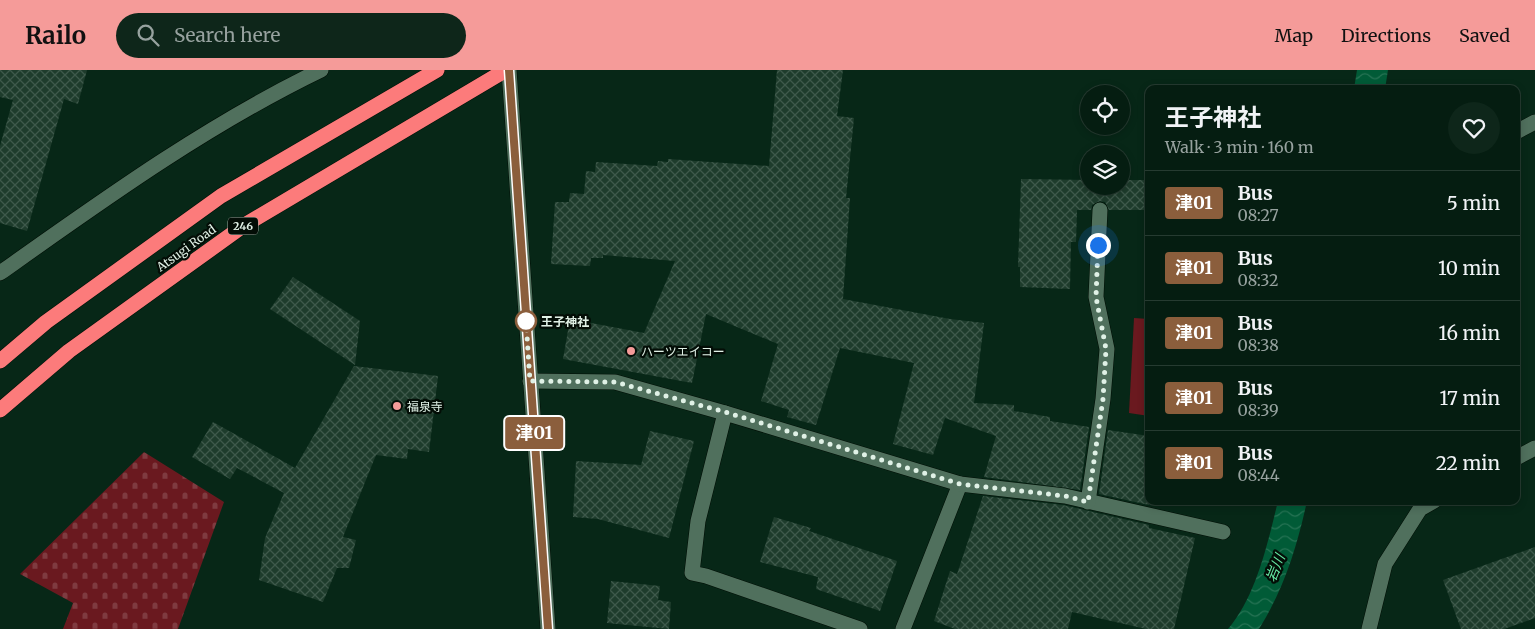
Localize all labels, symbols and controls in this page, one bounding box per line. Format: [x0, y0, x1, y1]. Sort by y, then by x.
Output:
search box [116, 13, 466, 58]
text: Railo [25, 20, 86, 51]
icon: search [134, 21, 162, 49]
text: Search here [174, 23, 281, 47]
text: Map [1275, 24, 1313, 47]
text: Directions [1341, 24, 1431, 47]
text: Saved [1459, 24, 1510, 47]
map controls [1080, 85, 1130, 195]
button: locate [1080, 85, 1130, 135]
text: 王子神社 [1165, 102, 1261, 133]
button: heart [1448, 102, 1500, 154]
text: Walk · 3 min · 160 m [1165, 137, 1314, 157]
button: layers [1080, 145, 1130, 195]
text: Bus [1238, 181, 1273, 205]
text: 津01 [1175, 191, 1213, 214]
text: 5 min [1447, 191, 1500, 215]
text: 08:27 [1238, 205, 1279, 225]
road number: 246 [228, 218, 258, 234]
street label: Atsugi Road [153, 222, 218, 275]
your location [1086, 233, 1111, 258]
text: Bus [1238, 246, 1273, 270]
text: 津01 [1175, 256, 1213, 279]
text: 10 min [1438, 256, 1500, 280]
text: 08:32 [1238, 270, 1278, 290]
marker: 王子神社 [515, 310, 537, 332]
text: Bus [1238, 311, 1273, 335]
place label: 王子神社 [541, 314, 589, 329]
text: 津01 [1175, 321, 1213, 344]
text: 16 min [1439, 321, 1500, 345]
text: 08:38 [1238, 335, 1279, 355]
place label: ハーツエイコー [641, 344, 725, 359]
marker: ハーツエイコー [625, 345, 637, 357]
text: Bus [1238, 376, 1273, 400]
text: 津01 [1175, 386, 1213, 409]
text: 17 min [1440, 386, 1500, 410]
place label: 福泉寺 [407, 399, 443, 414]
marker: 福泉寺 [391, 400, 403, 412]
text: 08:39 [1238, 400, 1279, 420]
line badge: 津01 [505, 417, 563, 449]
text: 津01 [515, 421, 553, 444]
text: Bus [1238, 441, 1273, 465]
text: 津01 [1175, 451, 1213, 474]
text: 22 min [1436, 451, 1500, 475]
text: 08:44 [1238, 465, 1280, 485]
water label: 岩川 [1261, 550, 1289, 584]

